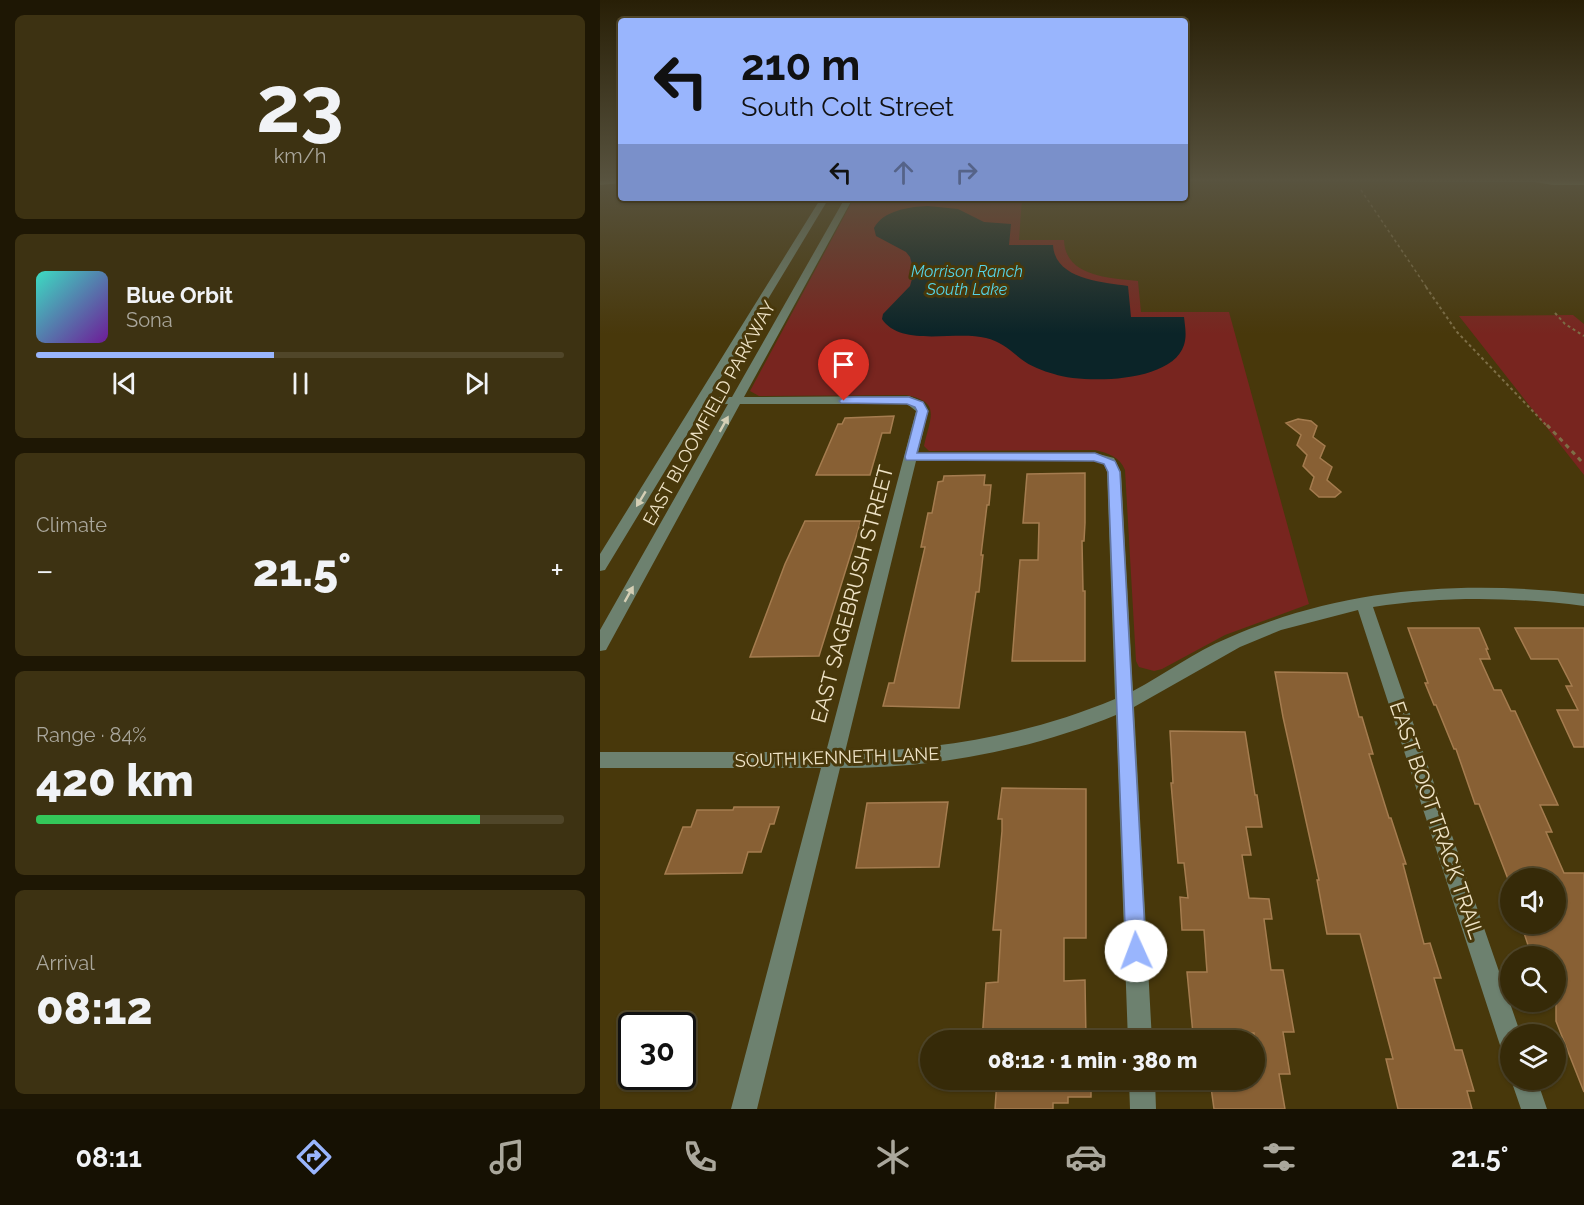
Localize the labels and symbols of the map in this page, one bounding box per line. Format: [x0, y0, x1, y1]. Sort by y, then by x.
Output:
water label: Morrison Ranch South Lake [911, 262, 1023, 299]
street label: EAST BLOOMFIELD PARKWAY [638, 297, 780, 529]
pin [818, 339, 869, 401]
one-way arrow [719, 416, 730, 432]
street label: EAST SAGEBRUSH STREET [806, 462, 899, 726]
one-way arrow [635, 491, 646, 507]
one-way arrow [624, 585, 634, 602]
street label: EAST BOOT TRACK TRAIL [1385, 698, 1489, 942]
street label: SOUTH KENNETH LANE [734, 743, 940, 771]
position arrow [1104, 919, 1168, 983]
speed limit sign: 30 [618, 1012, 696, 1090]

